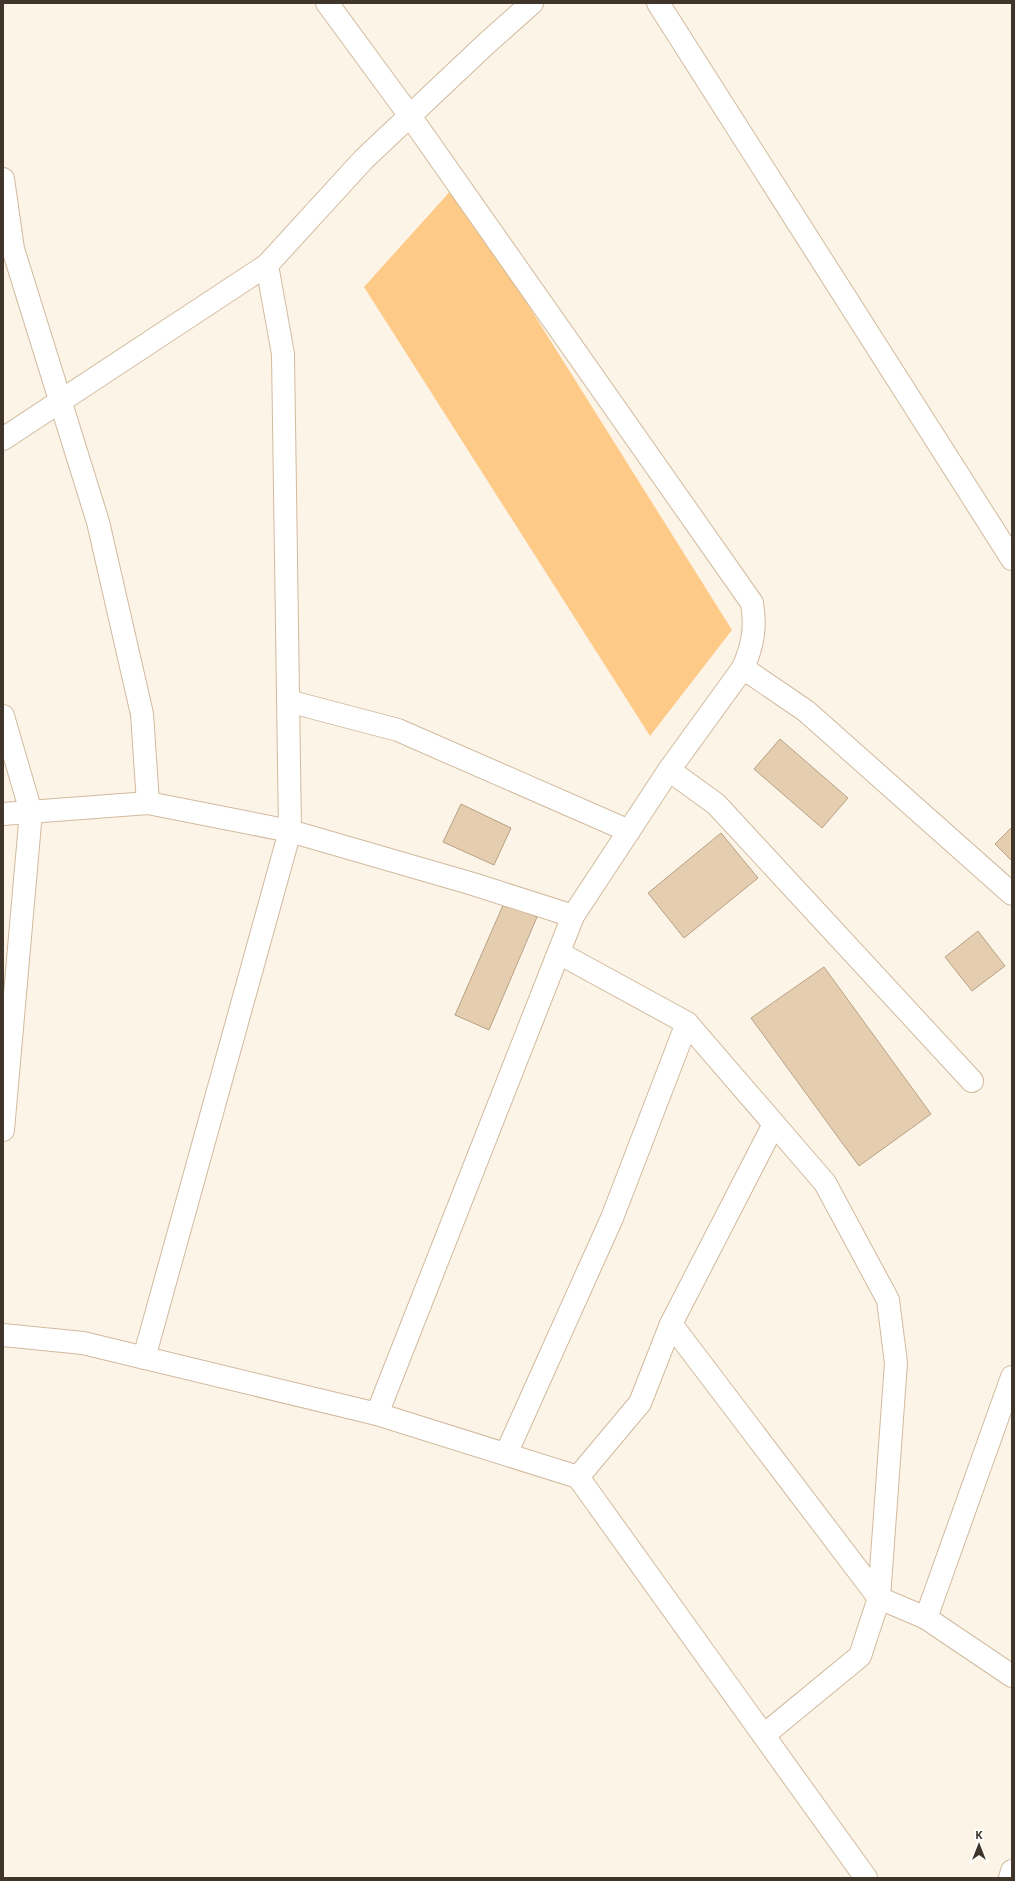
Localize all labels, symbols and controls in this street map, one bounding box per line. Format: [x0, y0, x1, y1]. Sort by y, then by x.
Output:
north arrow [959, 1825, 999, 1865]
text: K [976, 1829, 984, 1842]

